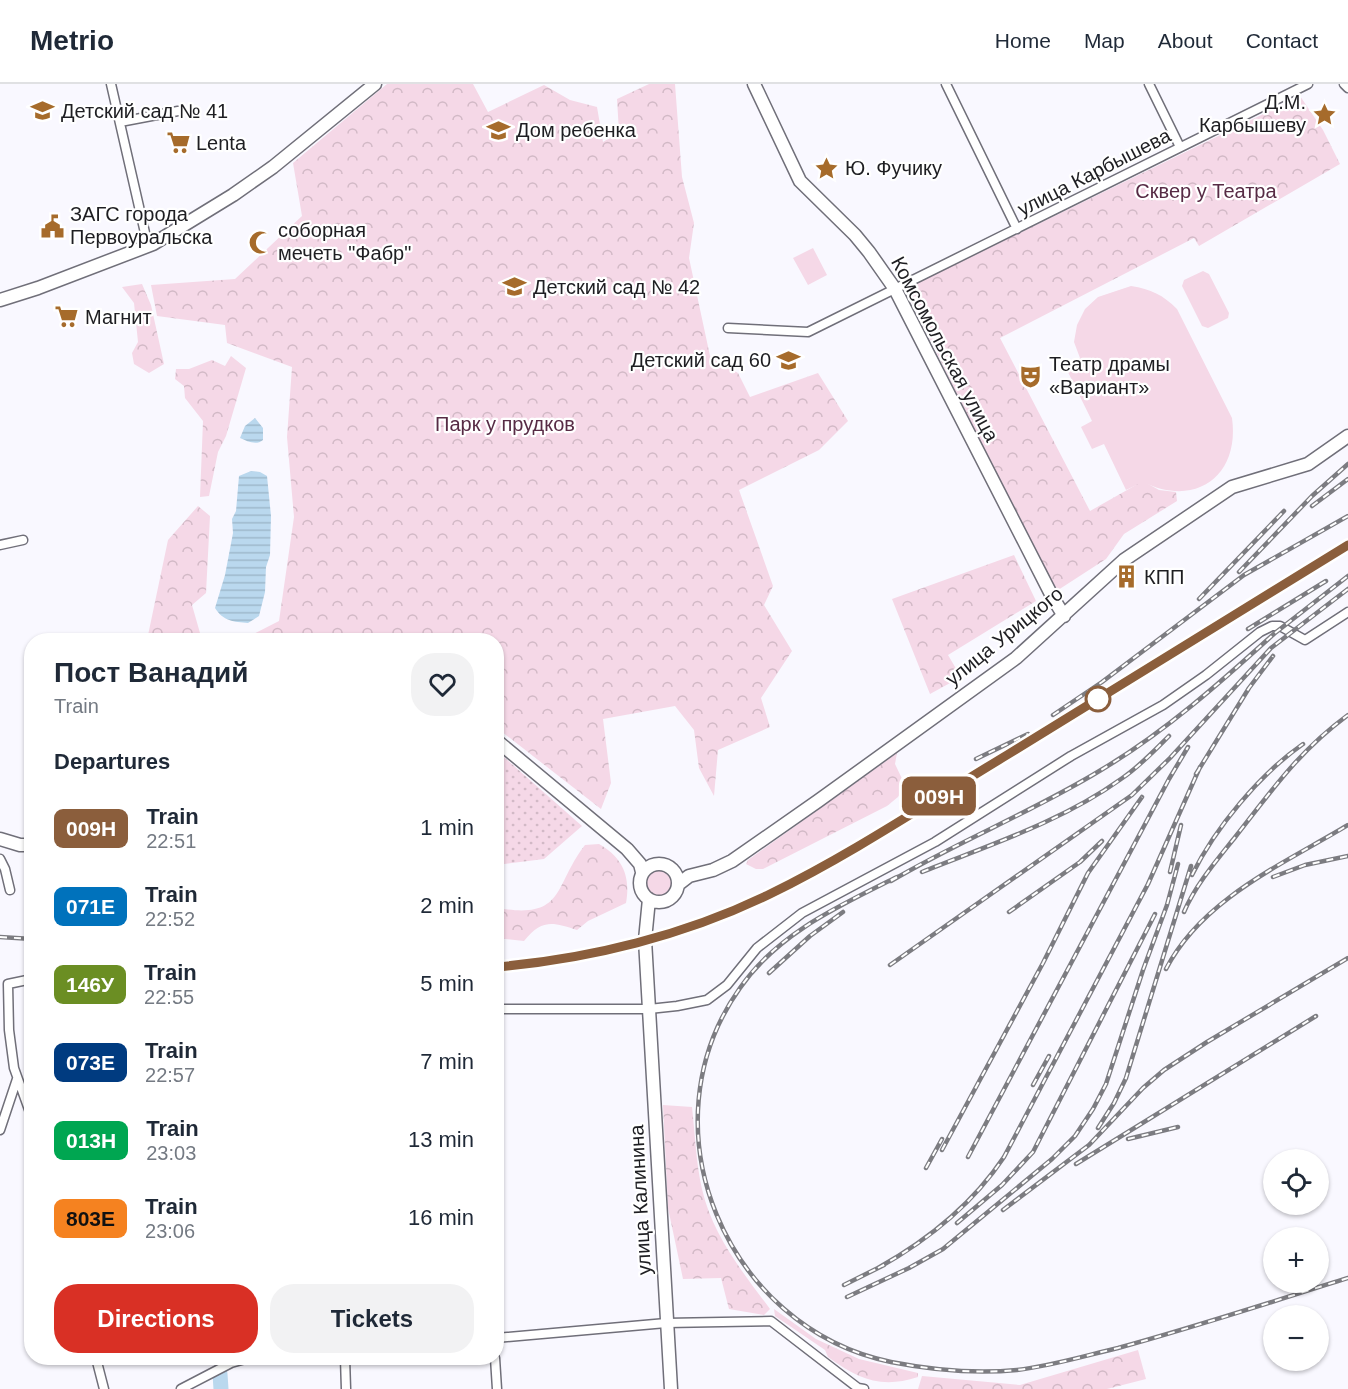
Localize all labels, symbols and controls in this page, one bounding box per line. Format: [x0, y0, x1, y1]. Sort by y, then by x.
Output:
text: Metrio [30, 25, 114, 56]
text: Home [995, 29, 1051, 52]
text: Map [1084, 29, 1125, 52]
text: About [1158, 29, 1213, 52]
text: Contact [1246, 29, 1318, 52]
place label: Д.М. Карбышеву [1199, 91, 1306, 136]
school or university icon: Детский сад № 41 [30, 98, 56, 124]
place label: Детский сад № 41 [61, 100, 228, 122]
place icon: Д.М. Карбышеву [1311, 101, 1337, 127]
school or university icon: Дом ребенка [485, 117, 511, 143]
place label: Дом ребенка [516, 119, 637, 141]
street label: улица Карбышева [1014, 123, 1175, 220]
supermarket icon: Lenta [165, 130, 191, 156]
place label: Lenta [196, 132, 247, 154]
place icon: Ю. Фучику [814, 155, 840, 181]
place label: Ю. Фучику [845, 157, 942, 179]
park label: Сквер у Театра [1135, 180, 1278, 202]
place label: ЗАГС города Первоуральска [70, 203, 213, 248]
public building icon: ЗАГС города Первоуральска [39, 213, 65, 239]
place label: соборная мечеть "Фабр" [278, 219, 411, 264]
mosque icon: соборная мечеть "Фабр" [247, 229, 273, 255]
street label: Комсомольская улица [887, 253, 1003, 446]
school or university icon: Детский сад № 42 [502, 274, 528, 300]
place label: Детский сад № 42 [533, 276, 700, 298]
supermarket icon: Магнит [54, 304, 80, 330]
place label: Магнит [85, 306, 152, 328]
school or university icon: Детский сад 60 [776, 347, 802, 373]
place label: Детский сад 60 [631, 349, 771, 371]
place label: Театр драмы «Вариант» [1049, 353, 1170, 398]
theatre icon: Театр драмы «Вариант» [1018, 363, 1044, 389]
park label: Парк у прудков [435, 413, 575, 435]
building icon: КПП [1113, 564, 1139, 590]
place label: КПП [1144, 566, 1184, 588]
street label: улица Урицкого [941, 582, 1067, 690]
button: heart [411, 653, 474, 716]
text: Пост Ванадий [54, 657, 248, 688]
unlabelled marker [1085, 686, 1111, 712]
text: Train [54, 695, 99, 717]
text: Departures [54, 749, 170, 774]
line badge: 009Н [897, 776, 981, 816]
text: 009Н [914, 785, 964, 808]
text: Train [146, 804, 199, 829]
text: 1 min [420, 815, 474, 840]
text: 009Н [66, 817, 116, 840]
text: 22:51 [146, 830, 196, 852]
text: Train [145, 882, 198, 907]
text: 2 min [420, 893, 474, 918]
text: 071Е [66, 895, 115, 918]
text: 22:52 [145, 908, 195, 930]
text: Train [144, 960, 197, 985]
text: 5 min [420, 971, 474, 996]
text: 146У [66, 973, 114, 996]
text: 22:55 [144, 986, 194, 1008]
text: Train [145, 1038, 198, 1063]
text: 7 min [420, 1049, 474, 1074]
text: 073Е [66, 1051, 115, 1074]
text: 22:57 [145, 1064, 195, 1086]
text: Train [146, 1116, 199, 1141]
street label: улица Калинина [625, 1123, 655, 1276]
text: 13 min [408, 1127, 474, 1152]
text: 013Н [66, 1129, 116, 1152]
text: 23:03 [146, 1142, 196, 1164]
map controls [1263, 1149, 1329, 1371]
button: locate [1263, 1149, 1329, 1215]
text: Train [145, 1194, 198, 1219]
text: 16 min [408, 1205, 474, 1230]
text: 803Е [66, 1207, 115, 1230]
text: 23:06 [145, 1220, 195, 1242]
button: + [1263, 1227, 1329, 1293]
button: Directions [54, 1284, 258, 1353]
button: Tickets [270, 1284, 474, 1353]
button: − [1263, 1305, 1329, 1371]

